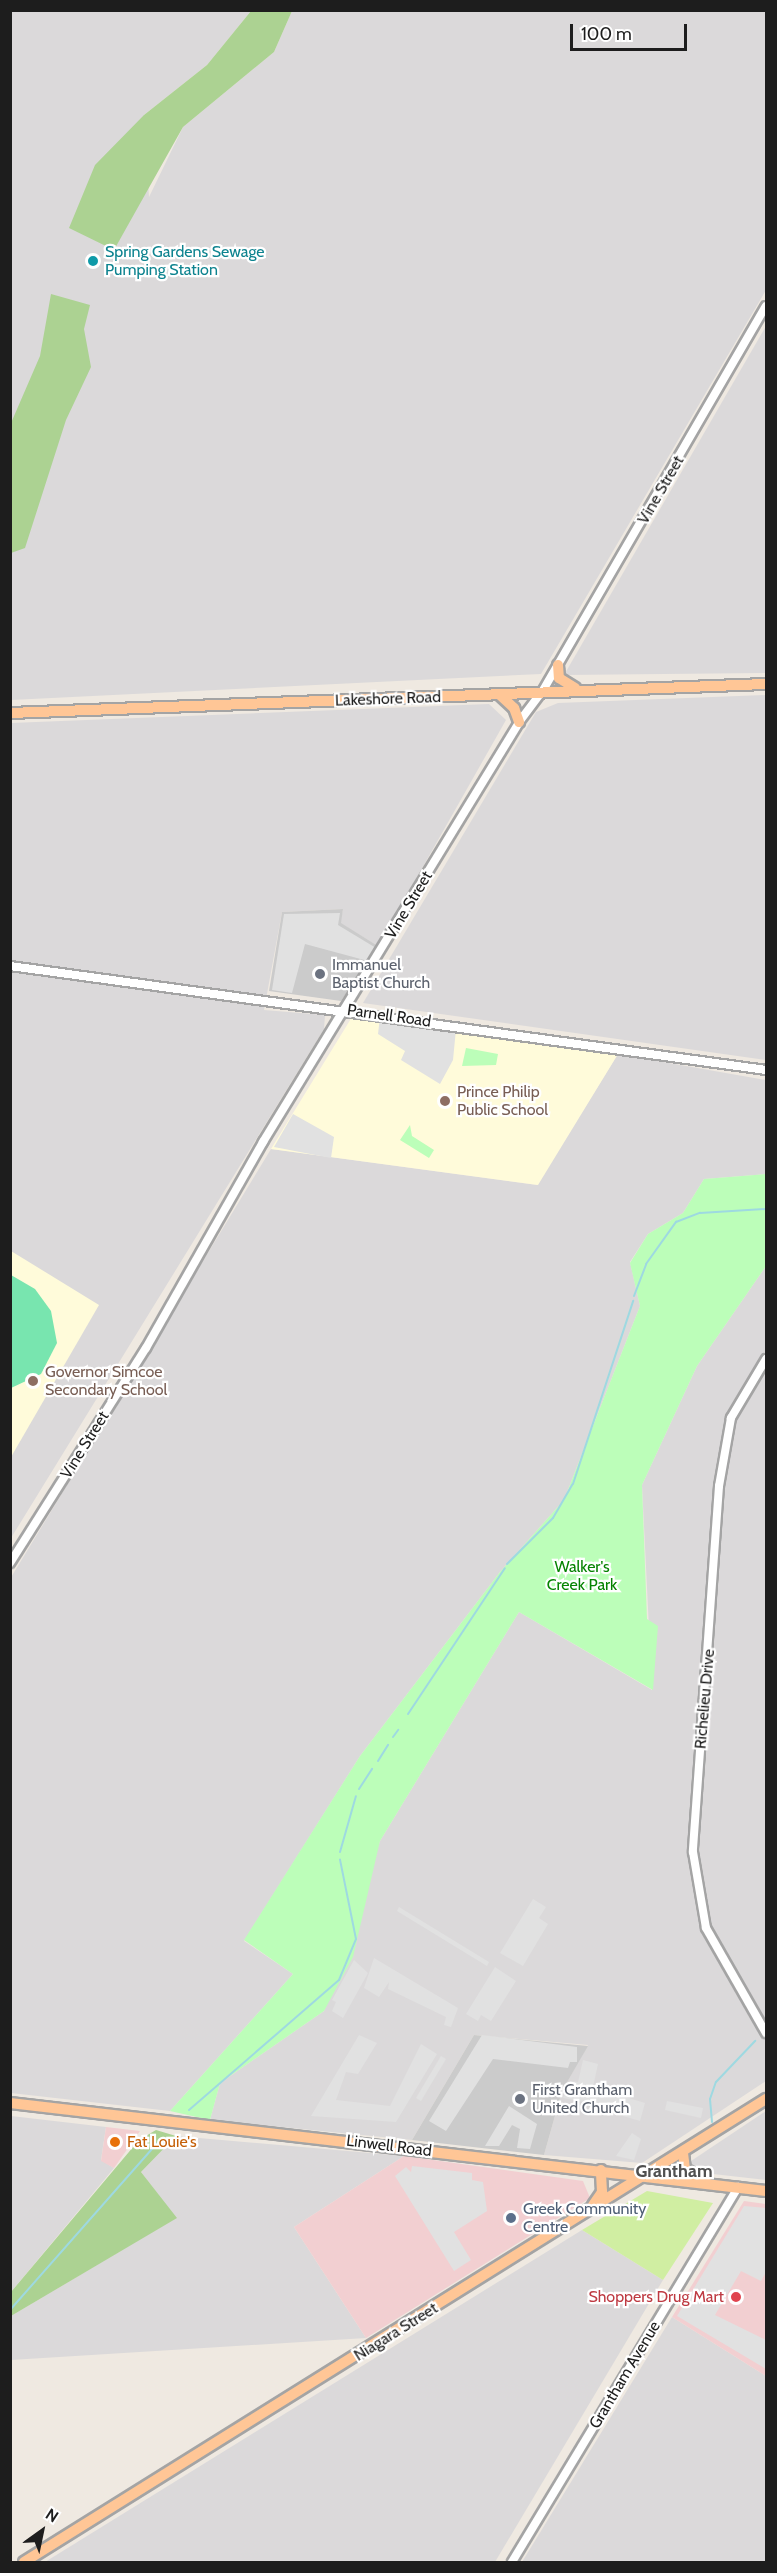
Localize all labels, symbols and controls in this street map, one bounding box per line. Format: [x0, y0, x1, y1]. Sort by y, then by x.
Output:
scale bar [573, 12, 690, 50]
text: 100 m [581, 23, 632, 45]
place label: Spring Gardens Sewage Pumping Station [105, 242, 265, 280]
marker: Spring Gardens Sewage Pumping Station [86, 254, 100, 268]
street label: Vine Street [634, 452, 688, 528]
street label: Lakeshore Road [335, 688, 441, 710]
street label: Vine Street [381, 868, 437, 942]
place label: Immanuel Baptist Church [332, 955, 430, 993]
marker: Immanuel Baptist Church [313, 967, 327, 981]
street label: Parnell Road [346, 1001, 432, 1031]
place label: Prince Philip Public School [457, 1082, 548, 1120]
marker: Prince Philip Public School [438, 1094, 452, 1108]
place label: Governor Simcoe Secondary School [45, 1362, 167, 1400]
marker: Governor Simcoe Secondary School [26, 1374, 40, 1388]
street label: Vine Street [57, 1408, 113, 1482]
park label: Walker's Creek Park [547, 1557, 617, 1595]
street label: Richelieu Drive [691, 1648, 719, 1750]
place label: First Grantham United Church [532, 2080, 632, 2118]
marker: First Grantham United Church [513, 2092, 527, 2106]
street label: Linwell Road [345, 2131, 433, 2161]
place label: Fat Louie's [127, 2132, 197, 2152]
marker: Fat Louie's [108, 2135, 122, 2149]
district label: Grantham [635, 2160, 713, 2182]
place label: Greek Community Centre [523, 2199, 646, 2237]
marker: Greek Community Centre [504, 2211, 518, 2225]
place label: Shoppers Drug Mart [588, 2287, 724, 2307]
marker: Shoppers Drug Mart [729, 2290, 743, 2304]
street label: Niagara Street [351, 2299, 441, 2365]
street label: Grantham Avenue [585, 2318, 665, 2432]
north arrow [12, 2501, 72, 2561]
text: N [42, 2504, 62, 2527]

